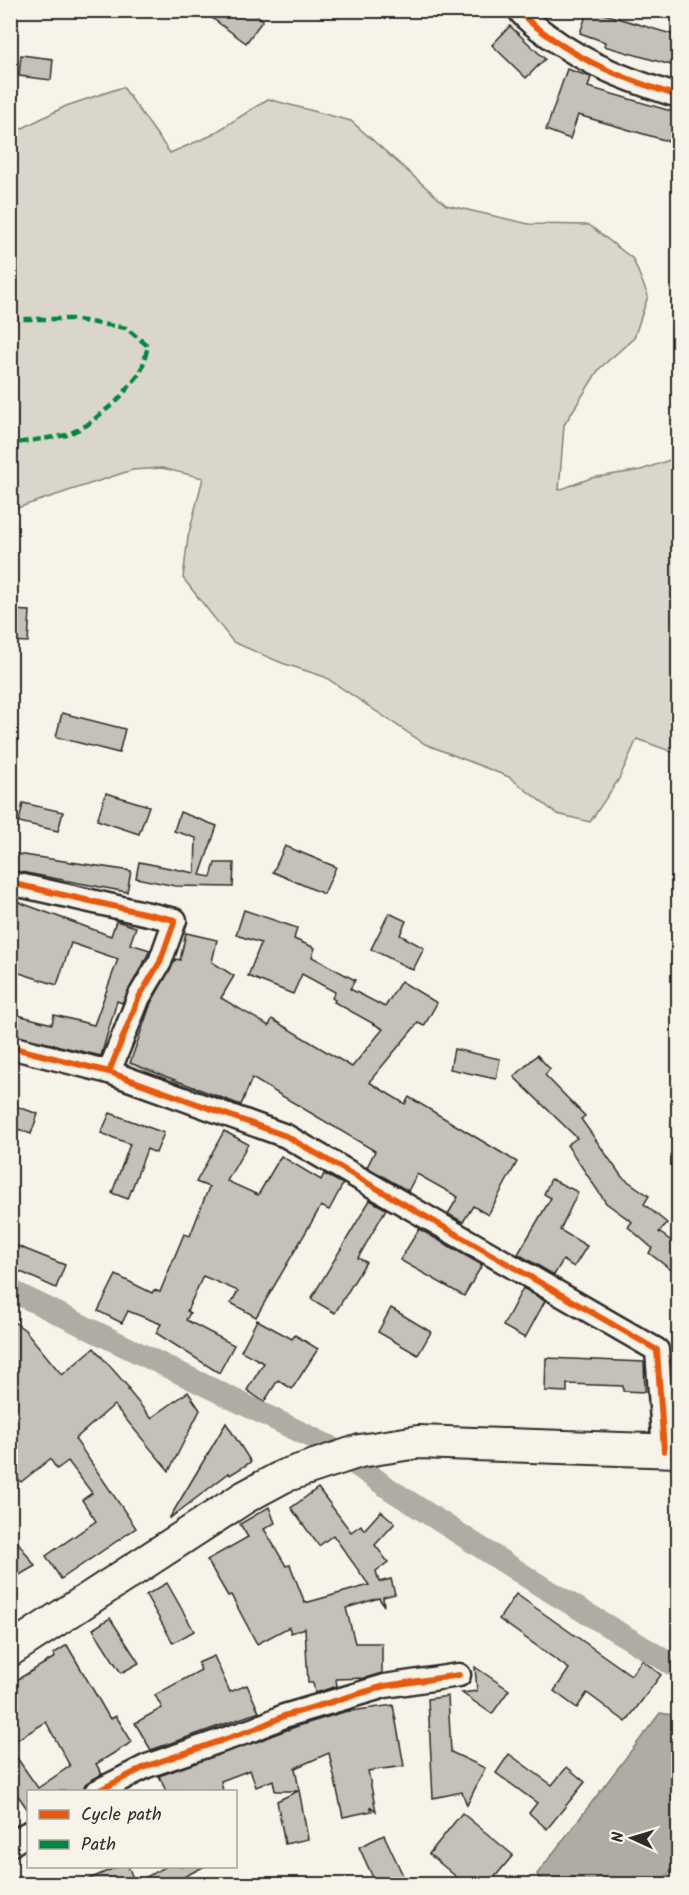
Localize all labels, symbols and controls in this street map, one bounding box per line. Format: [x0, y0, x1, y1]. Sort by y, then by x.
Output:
legend [27, 1790, 237, 1868]
text: Cycle path [81, 1801, 162, 1830]
north arrow [602, 1808, 662, 1868]
text: Path [81, 1831, 116, 1860]
text: N [606, 1831, 631, 1843]

